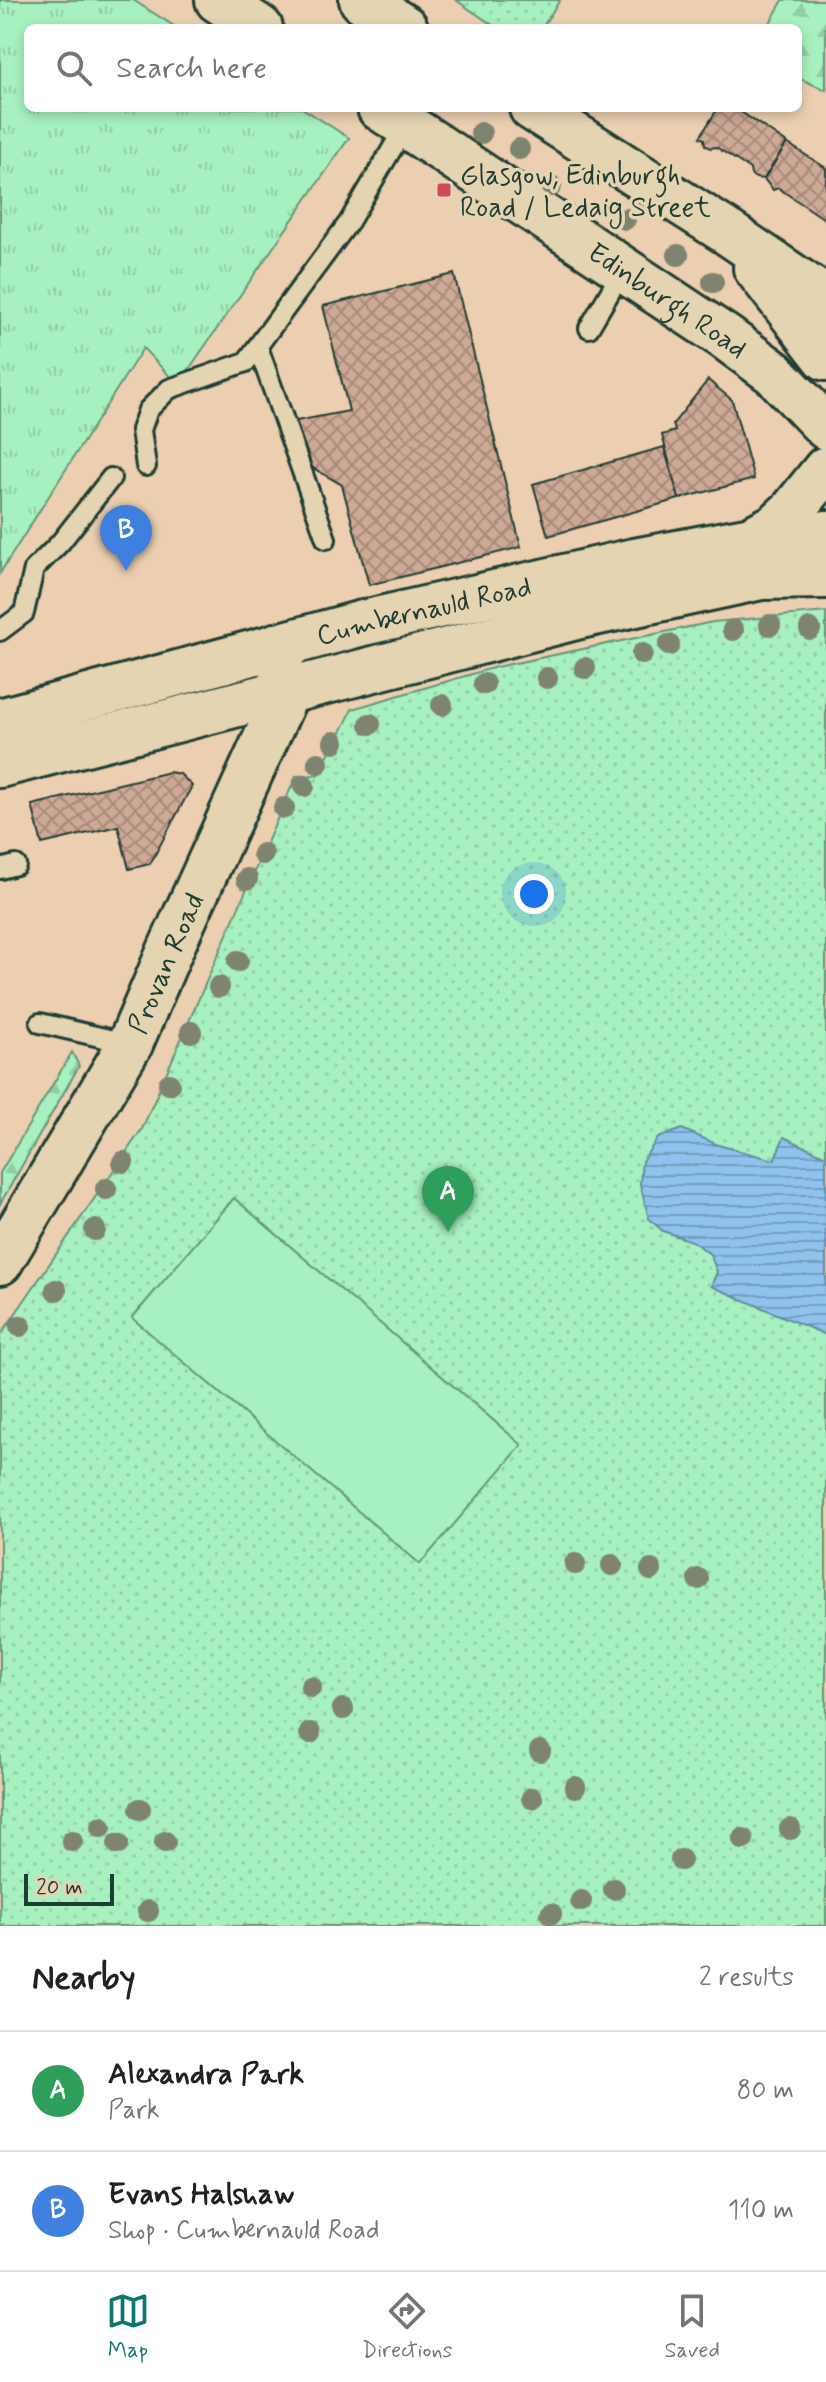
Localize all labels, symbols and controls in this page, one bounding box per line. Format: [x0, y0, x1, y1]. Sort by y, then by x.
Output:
search box [24, 24, 802, 112]
icon: search [52, 46, 96, 90]
text: Search here [116, 49, 267, 88]
place label: Glasgow, Edinburgh Road / Ledaig Street [460, 158, 711, 229]
marker: Glasgow, Edinburgh Road / Ledaig Street [435, 181, 453, 199]
street label: Edinburgh Road [580, 235, 754, 368]
pin: B [100, 505, 152, 571]
street label: Cumbernauld Road [313, 569, 535, 656]
your location [514, 874, 554, 914]
street label: Provan Road [120, 888, 214, 1040]
pin: A [422, 1166, 474, 1232]
scale bar [24, 1870, 114, 1906]
text: 20 m [36, 1874, 83, 1902]
text: Nearby [32, 1956, 136, 2001]
text: 2 results [699, 1961, 794, 1995]
text: Alexandra Park [108, 2055, 304, 2094]
text: A [49, 2074, 67, 2108]
text: 80 m [737, 2074, 794, 2108]
text: Park [108, 2094, 160, 2128]
text: Evans Halshaw [108, 2175, 294, 2214]
text: B [50, 2194, 66, 2228]
text: 110 m [728, 2194, 794, 2228]
text: Shop · Cumbernauld Road [108, 2214, 380, 2248]
tab: Map [106, 2289, 150, 2365]
tab: Directions [362, 2289, 452, 2365]
tab: Saved [664, 2289, 720, 2365]

